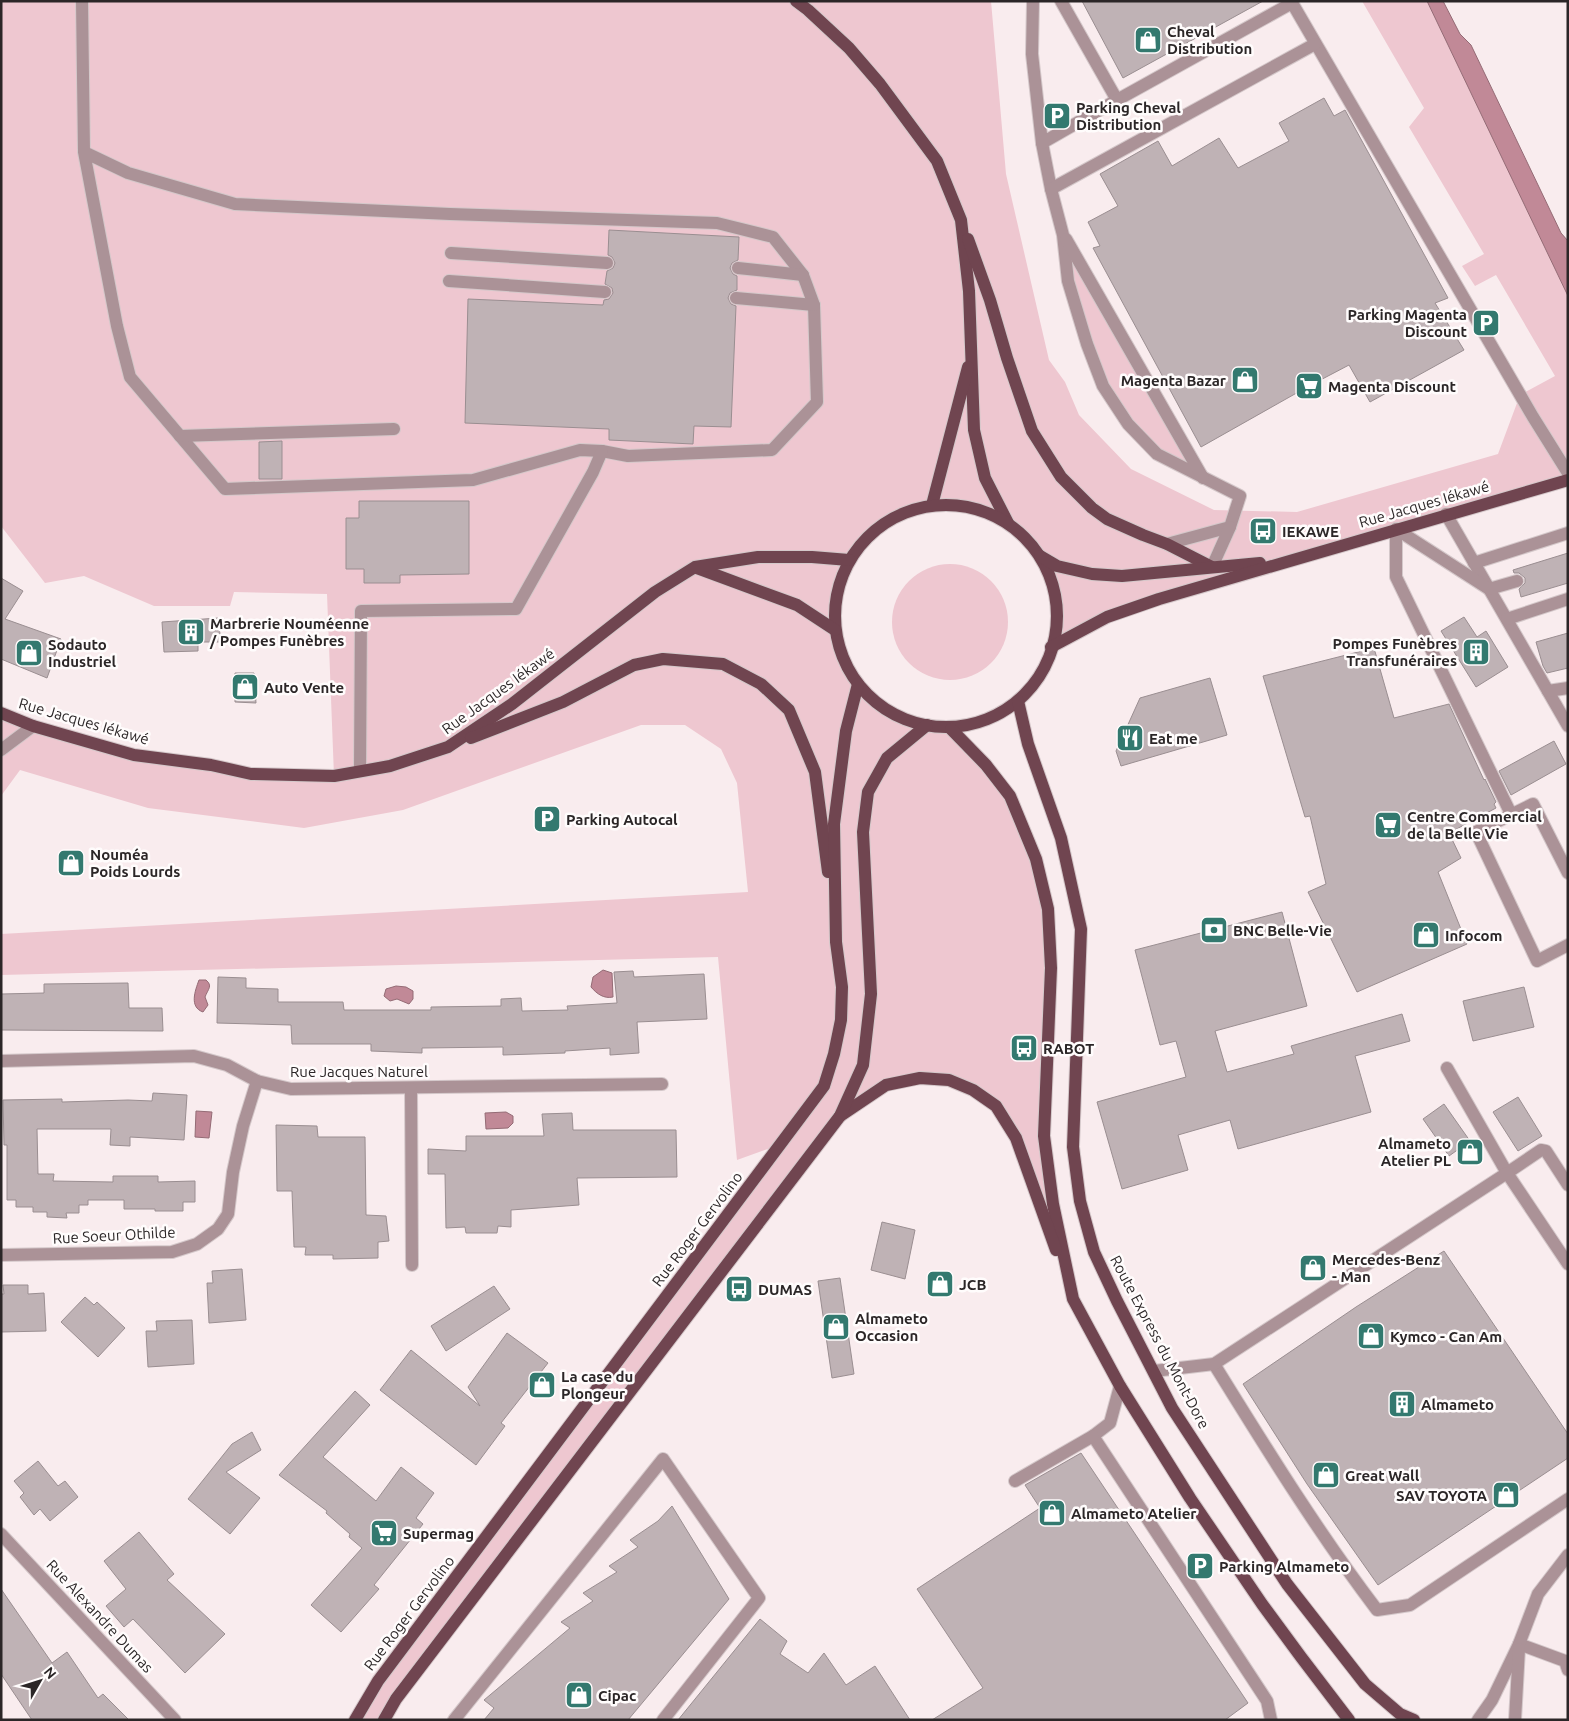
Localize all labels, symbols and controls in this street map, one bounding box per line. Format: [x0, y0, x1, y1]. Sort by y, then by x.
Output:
place label: Cheval Distribution [1167, 23, 1252, 57]
shop icon: Cheval Distribution [1133, 25, 1163, 55]
place label: Parking Cheval Distribution [1076, 99, 1181, 133]
parking icon: Parking Cheval Distribution [1042, 101, 1072, 131]
place label: Parking Magenta Discount [1348, 306, 1468, 340]
parking icon: Parking Magenta Discount [1471, 308, 1501, 338]
shop icon: Magenta Bazar [1230, 365, 1260, 395]
supermarket icon: Magenta Discount [1294, 371, 1324, 401]
place label: Magenta Bazar [1121, 372, 1227, 389]
place label: Magenta Discount [1328, 378, 1457, 395]
street label: Rue Jacques Iékawé [1357, 477, 1491, 531]
bus stop icon: IEKAWE [1248, 516, 1278, 546]
place label: IEKAWE [1282, 523, 1339, 540]
place label: Marbrerie Nouméenne / Pompes Funèbres [209, 615, 369, 649]
building icon: Marbrerie Nouméenne / Pompes Funèbres [176, 617, 206, 647]
place label: Pompes Funèbres Transfunéraires [1332, 635, 1457, 669]
place label: Sodauto Industriel [48, 636, 117, 670]
building icon: Pompes Funèbres Transfunéraires [1461, 637, 1491, 667]
shop icon: Sodauto Industriel [14, 638, 44, 668]
street label: Rue Jacques Iékawé [439, 645, 557, 737]
shop icon: Auto Vente [230, 672, 260, 702]
place label: Auto Vente [264, 679, 344, 696]
street label: Rue Jacques Iékawé [17, 694, 151, 748]
restaurant icon: Eat me [1115, 723, 1145, 753]
place label: Eat me [1149, 730, 1198, 747]
parking icon: Parking Autocal [532, 804, 562, 834]
place label: Centre Commercial de la Belle Vie [1407, 808, 1542, 842]
supermarket icon: Centre Commercial de la Belle Vie [1373, 810, 1403, 840]
place label: Parking Autocal [566, 811, 678, 828]
place label: Nouméa Poids Lourds [90, 846, 180, 880]
shop icon: Nouméa Poids Lourds [56, 848, 86, 878]
bank icon: BNC Belle-Vie [1199, 915, 1229, 945]
shop icon: Infocom [1411, 920, 1441, 950]
place label: BNC Belle-Vie [1233, 922, 1332, 939]
place label: Infocom [1445, 927, 1502, 944]
bus stop icon: RABOT [1009, 1033, 1039, 1063]
place label: RABOT [1043, 1040, 1094, 1057]
street label: Rue Jacques Naturel [290, 1063, 428, 1080]
place label: Almameto Atelier PL [1378, 1135, 1451, 1169]
shop icon: Almameto Atelier PL [1455, 1137, 1485, 1167]
street label: Rue Roger Gervolino [648, 1168, 746, 1290]
street label: Rue Soeur Othilde [52, 1223, 176, 1247]
place label: Mercedes-Benz - Man [1332, 1251, 1440, 1285]
street label: Route Express du Mont-Dore [1107, 1252, 1213, 1432]
shop icon: Mercedes-Benz - Man [1298, 1253, 1328, 1283]
shop icon: JCB [925, 1269, 955, 1299]
bus stop icon: DUMAS [724, 1274, 754, 1304]
place label: JCB [959, 1276, 986, 1293]
place label: DUMAS [758, 1281, 812, 1298]
place label: Almameto Occasion [855, 1310, 928, 1344]
shop icon: Almameto Occasion [821, 1312, 851, 1342]
shop icon: Kymco - Can Am [1356, 1321, 1386, 1351]
place label: Kymco - Can Am [1390, 1328, 1502, 1345]
place label: La case du Plongeur [561, 1368, 633, 1402]
shop icon: La case du Plongeur [527, 1370, 557, 1400]
building icon: Almameto [1387, 1389, 1417, 1419]
place label: Almameto [1421, 1396, 1494, 1413]
shop icon: Great Wall [1311, 1460, 1341, 1490]
place label: Great Wall [1345, 1467, 1420, 1484]
shop icon: SAV TOYOTA [1491, 1480, 1521, 1510]
place label: SAV TOYOTA [1396, 1487, 1487, 1504]
shop icon: Almameto Atelier [1037, 1498, 1067, 1528]
place label: Almameto Atelier [1071, 1505, 1197, 1522]
supermarket icon: Supermag [369, 1518, 399, 1548]
place label: Supermag [403, 1525, 474, 1542]
parking icon: Parking Almameto [1185, 1551, 1215, 1581]
street label: Rue Roger Gervolino [360, 1552, 458, 1674]
street label: Rue Alexandre Dumas [43, 1556, 157, 1676]
place label: Parking Almameto [1219, 1558, 1349, 1575]
north arrow [15, 1656, 65, 1706]
text: N [41, 1664, 60, 1682]
shop icon: Cipac [564, 1680, 594, 1710]
place label: Cipac [598, 1687, 636, 1704]

